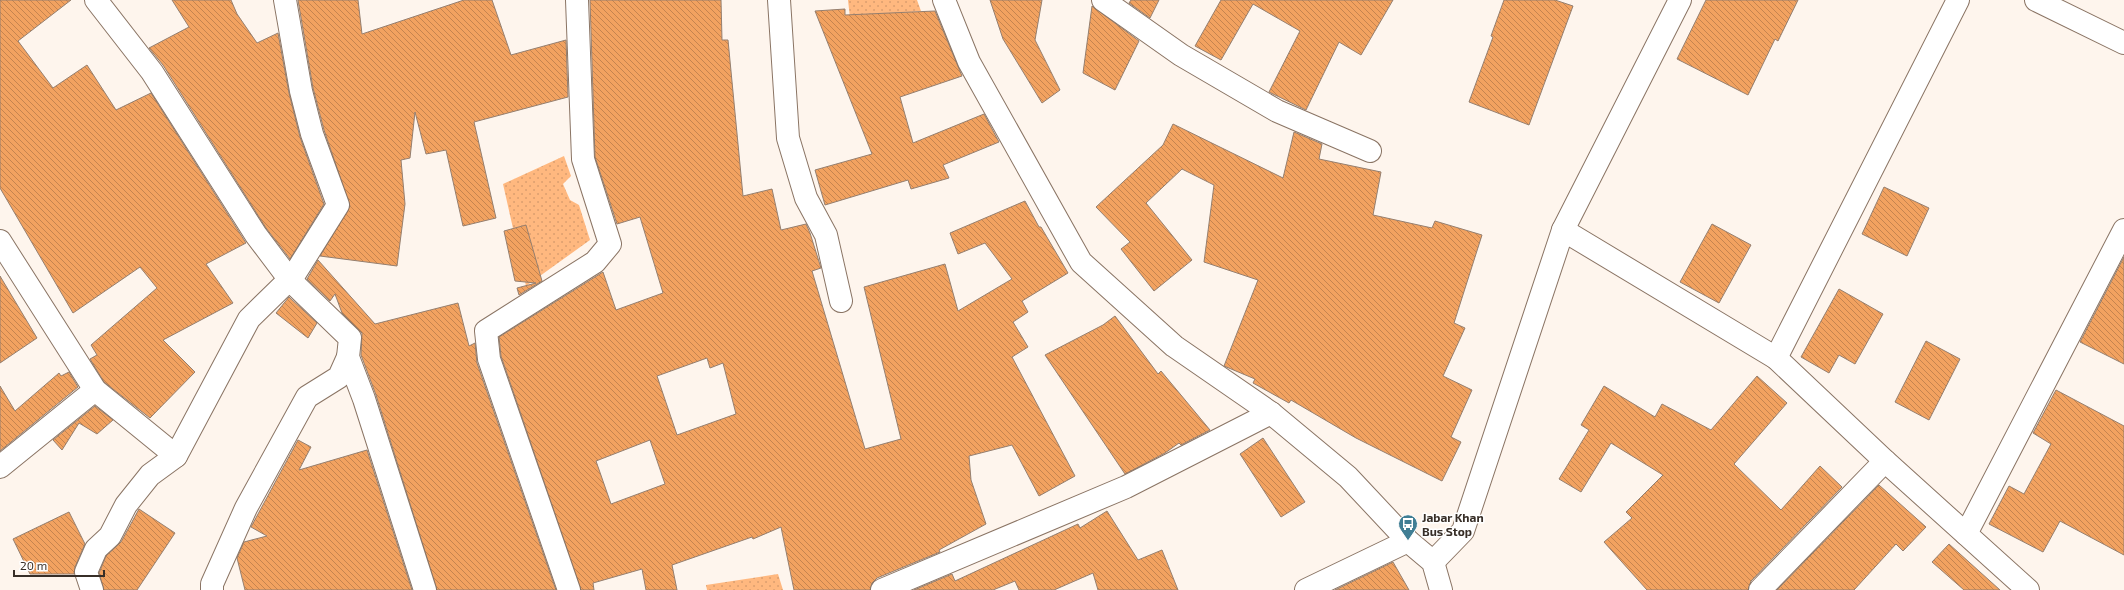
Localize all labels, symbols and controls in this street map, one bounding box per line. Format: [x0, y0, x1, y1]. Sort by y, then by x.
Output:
place label: Jabar Khan Bus Stop [1422, 510, 1484, 538]
bus stop icon: Jabar Khan Bus Stop [1397, 513, 1419, 541]
scale bar [14, 552, 104, 578]
text: 20 m [20, 558, 47, 572]

